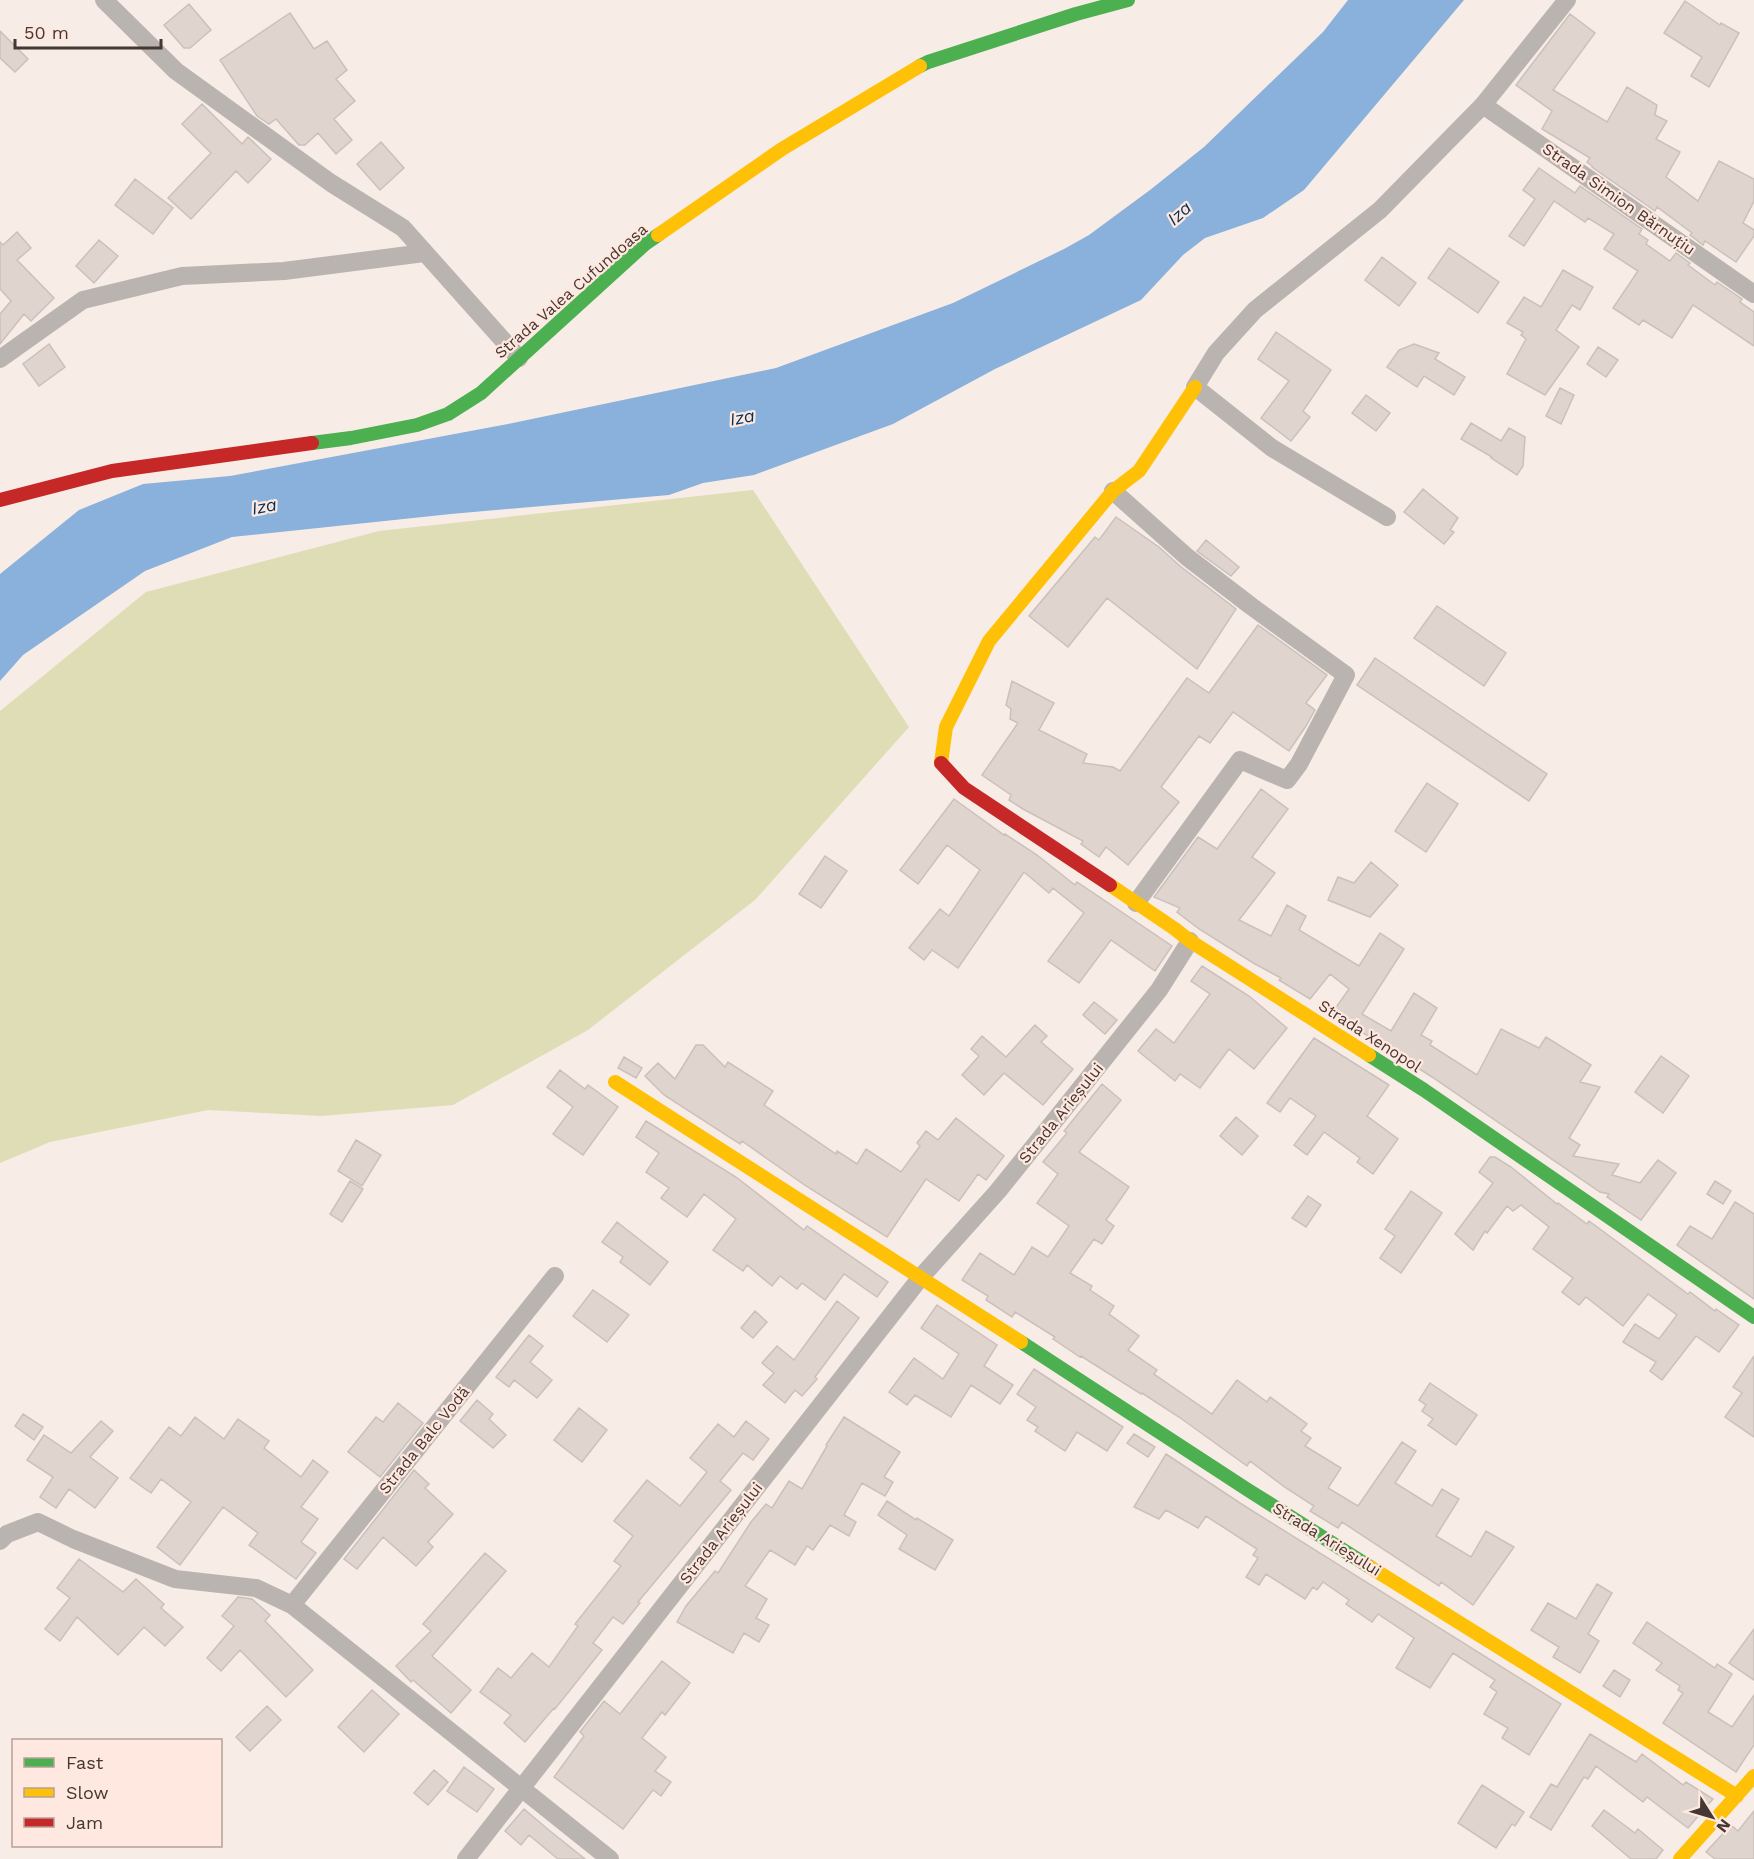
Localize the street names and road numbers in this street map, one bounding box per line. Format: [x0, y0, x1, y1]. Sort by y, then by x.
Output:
street label: Strada Simion Bărnuțiu [1539, 139, 1699, 259]
street label: Strada Valea Cufundoasa [491, 220, 651, 362]
street label: Strada Xenopol [1315, 996, 1425, 1076]
street label: Strada Arieșului [1015, 1059, 1107, 1167]
street label: Strada Balc Vodă [375, 1382, 473, 1498]
street label: Strada Arieșului [675, 1478, 767, 1588]
street label: Strada Arieșului [1269, 1498, 1385, 1580]

